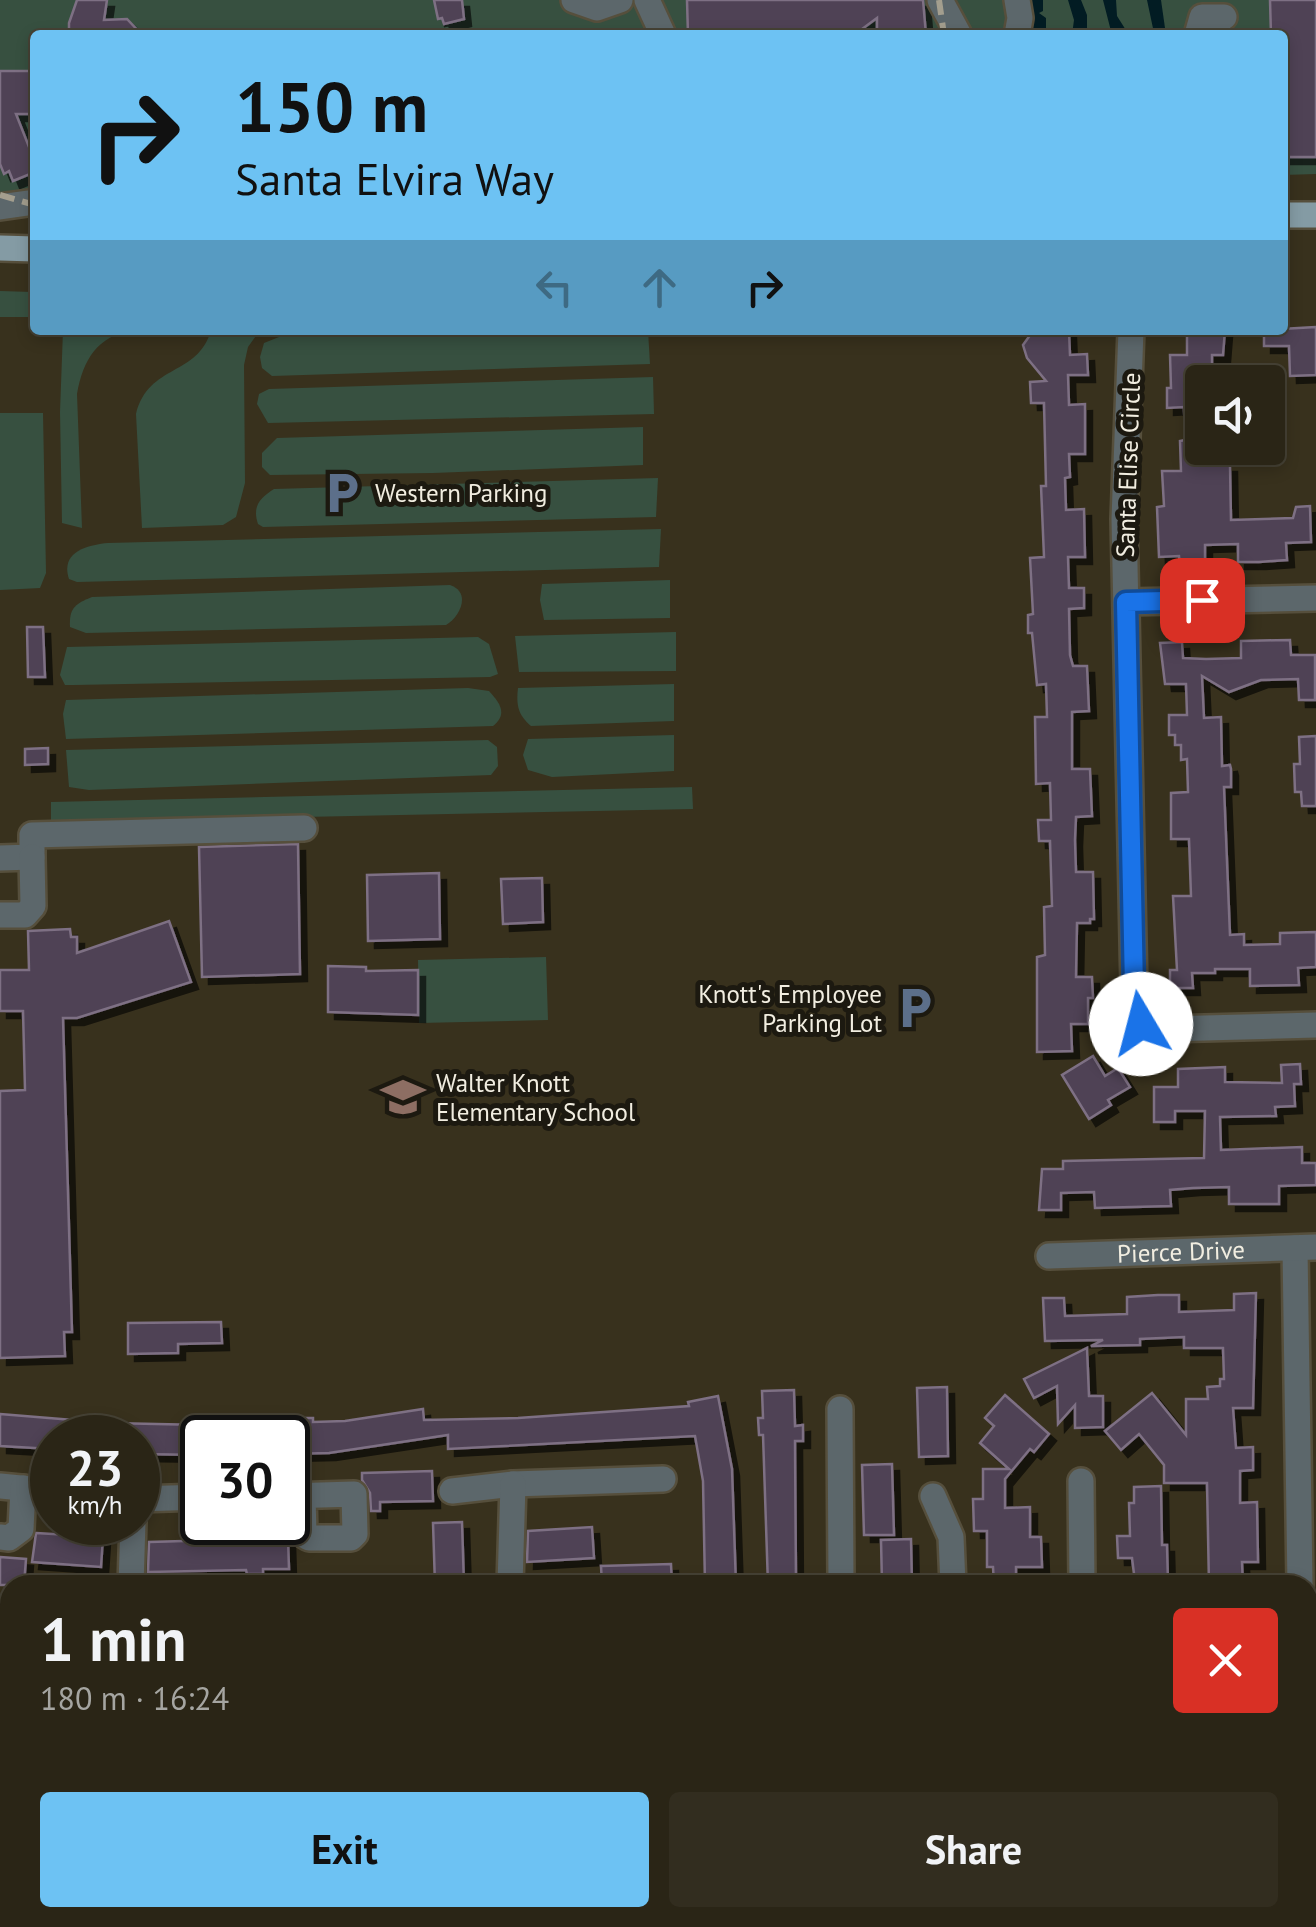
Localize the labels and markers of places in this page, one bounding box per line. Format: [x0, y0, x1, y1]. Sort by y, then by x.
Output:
parking icon: Western Parking [318, 469, 366, 517]
place label: Western Parking [375, 477, 547, 509]
pin [1160, 558, 1245, 643]
place label: Knott's Employee Parking Lot [698, 978, 883, 1039]
parking icon: Knott's Employee Parking Lot [891, 984, 939, 1032]
place label: Walter Knott Elementary School [436, 1067, 636, 1128]
school or university icon: Walter Knott Elementary School [379, 1073, 427, 1121]

